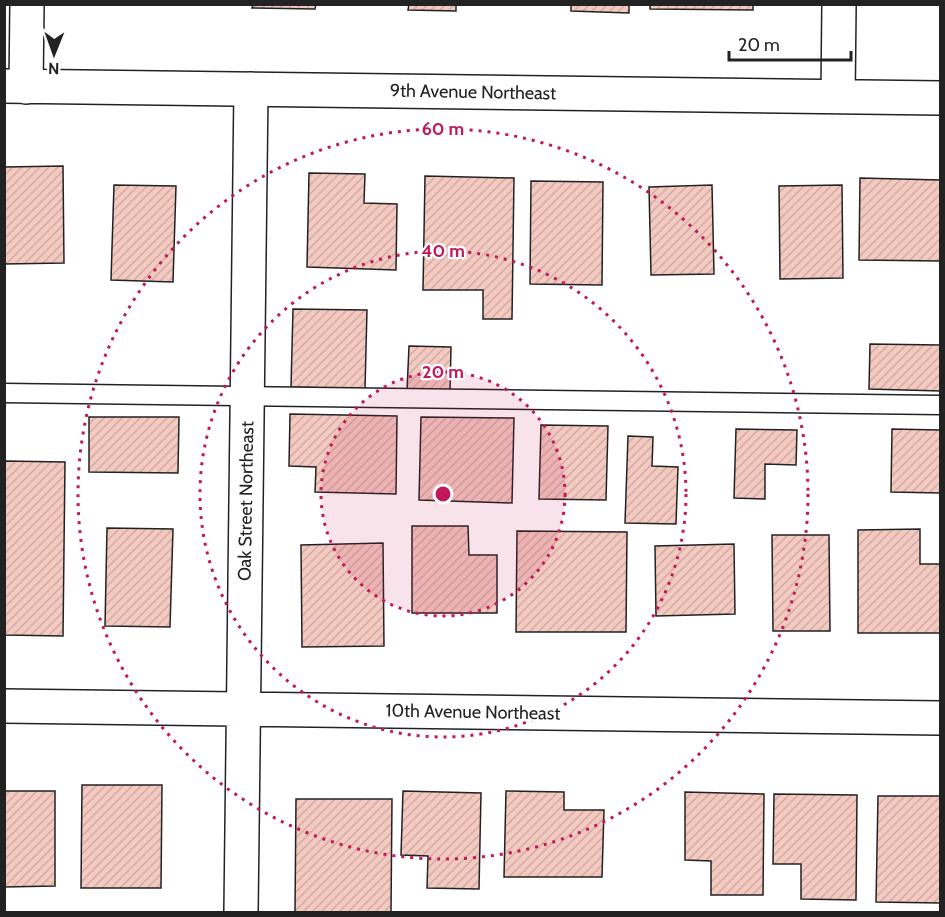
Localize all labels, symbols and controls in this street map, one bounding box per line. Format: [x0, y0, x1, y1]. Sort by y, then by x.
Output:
north arrow [24, 24, 84, 84]
scale bar [729, 24, 850, 62]
text: 20 m [738, 34, 780, 56]
text: N [48, 59, 60, 78]
street label: 9th Avenue Northeast [390, 80, 556, 104]
text: 60 m [422, 118, 464, 140]
text: 40 m [421, 240, 465, 262]
text: 20 m [422, 361, 464, 383]
street label: Oak Street Northeast [234, 421, 258, 581]
centre of rings [433, 484, 453, 504]
street label: 10th Avenue Northeast [386, 699, 560, 725]

